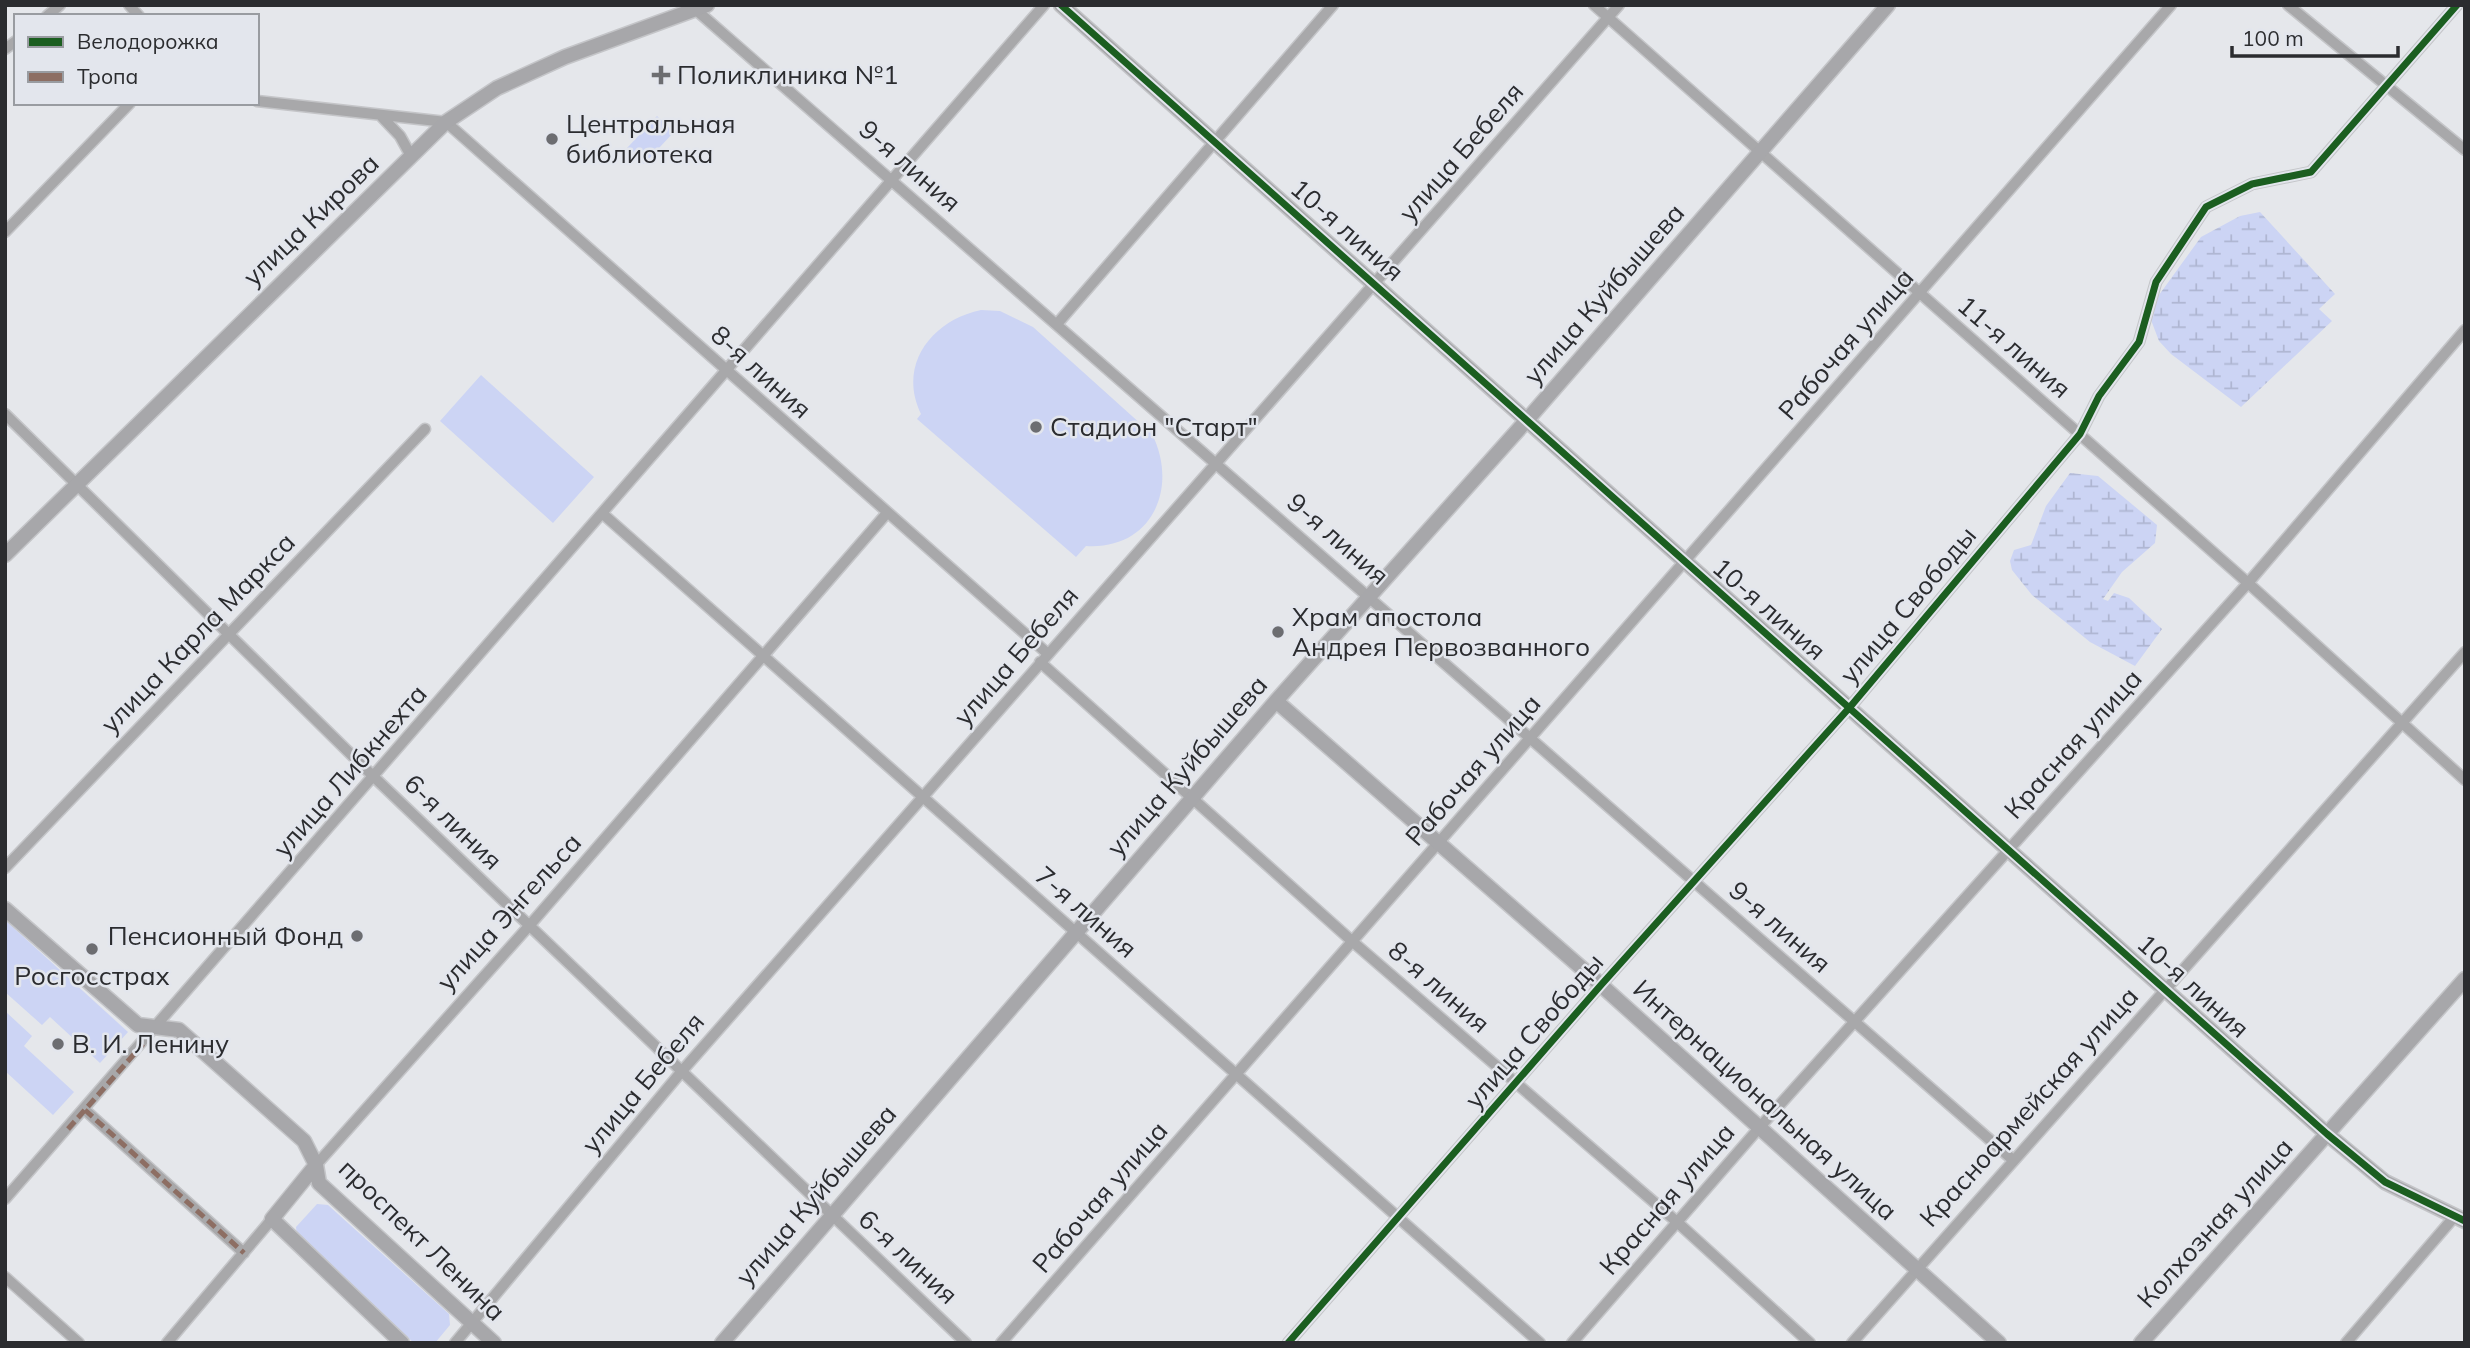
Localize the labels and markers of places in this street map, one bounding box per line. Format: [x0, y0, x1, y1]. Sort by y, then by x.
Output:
place label: Поликлиника №1 [677, 58, 899, 91]
marker: Поликлиника №1 [651, 65, 671, 85]
place label: Центральная библиотека [566, 107, 736, 170]
marker: Центральная библиотека [544, 131, 560, 147]
place label: Стадион "Старт" [1050, 410, 1258, 443]
marker: Стадион "Старт" [1028, 419, 1044, 435]
place label: Храм апостола Андрея Первозванного [1292, 600, 1590, 663]
marker: Храм апостола Андрея Первозванного [1270, 624, 1286, 640]
place label: Пенсионный Фонд [108, 919, 343, 952]
marker: Пенсионный Фонд [349, 928, 365, 944]
marker: Росгосстрах [84, 941, 100, 957]
place label: Росгосстрах [14, 959, 170, 992]
place label: В. И. Ленину [72, 1027, 229, 1060]
marker: В. И. Ленину [50, 1036, 66, 1052]

